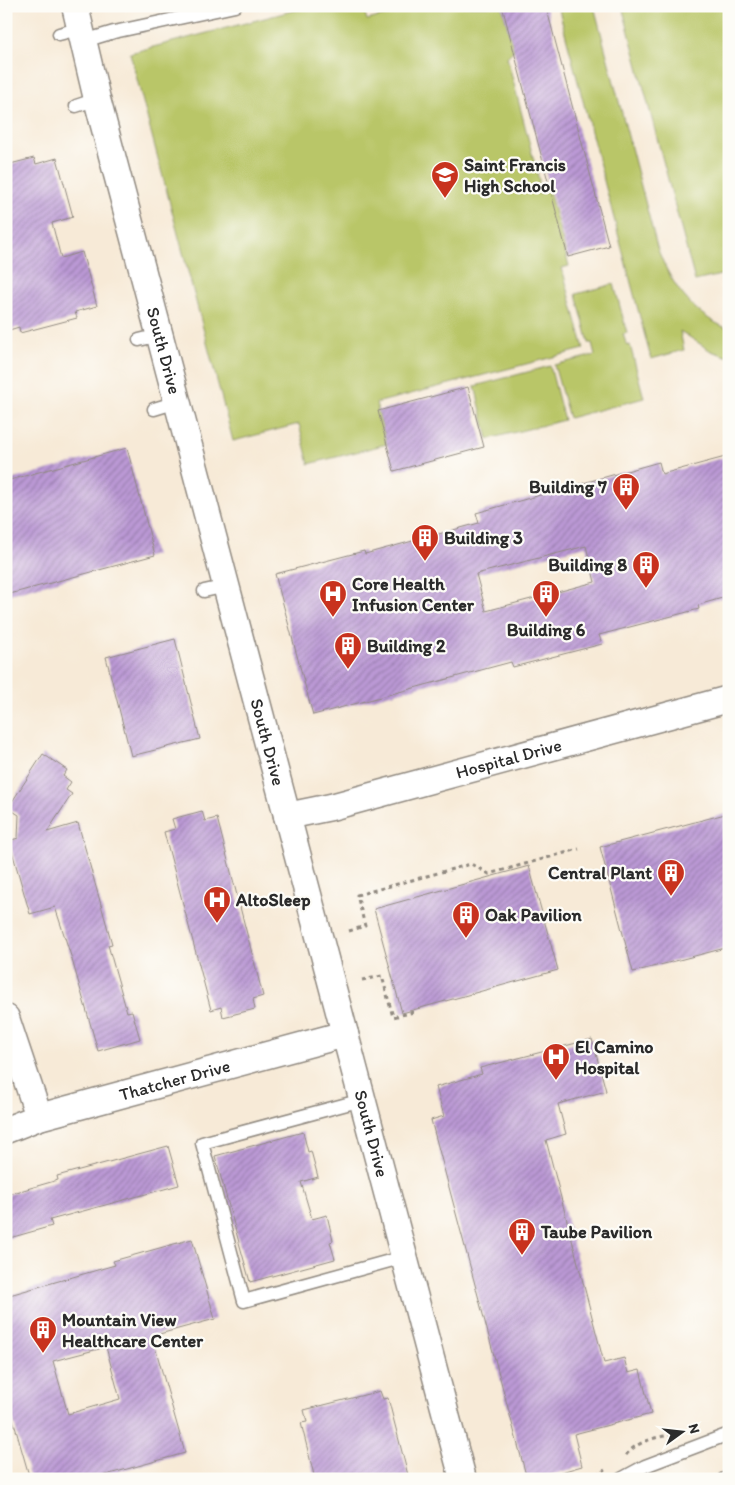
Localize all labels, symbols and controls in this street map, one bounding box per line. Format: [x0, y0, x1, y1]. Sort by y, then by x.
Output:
place label: Saint Francis High School [464, 154, 566, 197]
school or university icon: Saint Francis High School [430, 160, 460, 199]
street label: South Drive [142, 305, 186, 397]
building icon: Building 7 [611, 472, 641, 511]
place label: Building 7 [529, 476, 607, 498]
building icon: Building 3 [410, 523, 440, 562]
place label: Building 3 [444, 527, 523, 549]
building icon: Building 8 [631, 550, 661, 589]
place label: Building 8 [548, 554, 627, 576]
place label: Core Health Infusion Center [352, 573, 475, 616]
hospital icon: Core Health Infusion Center [318, 579, 348, 618]
building icon: Building 6 [531, 579, 561, 618]
place label: Building 6 [507, 619, 586, 641]
building icon: Building 2 [333, 631, 363, 670]
place label: Building 2 [367, 635, 446, 657]
street label: South Drive [246, 696, 290, 788]
street label: Hospital Drive [453, 734, 564, 784]
building icon: Central Plant [656, 858, 686, 897]
place label: Central Plant [548, 862, 652, 884]
hospital icon: AltoSleep [202, 885, 232, 924]
place label: AltoSleep [235, 889, 311, 911]
building icon: Oak Pavilion [451, 900, 481, 939]
place label: Oak Pavilion [485, 904, 583, 926]
place label: El Camino Hospital [575, 1036, 653, 1079]
hospital icon: El Camino Hospital [541, 1042, 571, 1081]
street label: Thatcher Drive [117, 1055, 233, 1106]
street label: South Drive [349, 1088, 393, 1180]
building icon: Taube Pavilion [507, 1217, 537, 1256]
place label: Taube Pavilion [540, 1221, 653, 1243]
place label: Mountain View Healthcare Center [62, 1309, 204, 1352]
building icon: Mountain View Healthcare Center [28, 1315, 58, 1354]
north arrow [658, 1408, 708, 1458]
text: N [685, 1422, 704, 1436]

